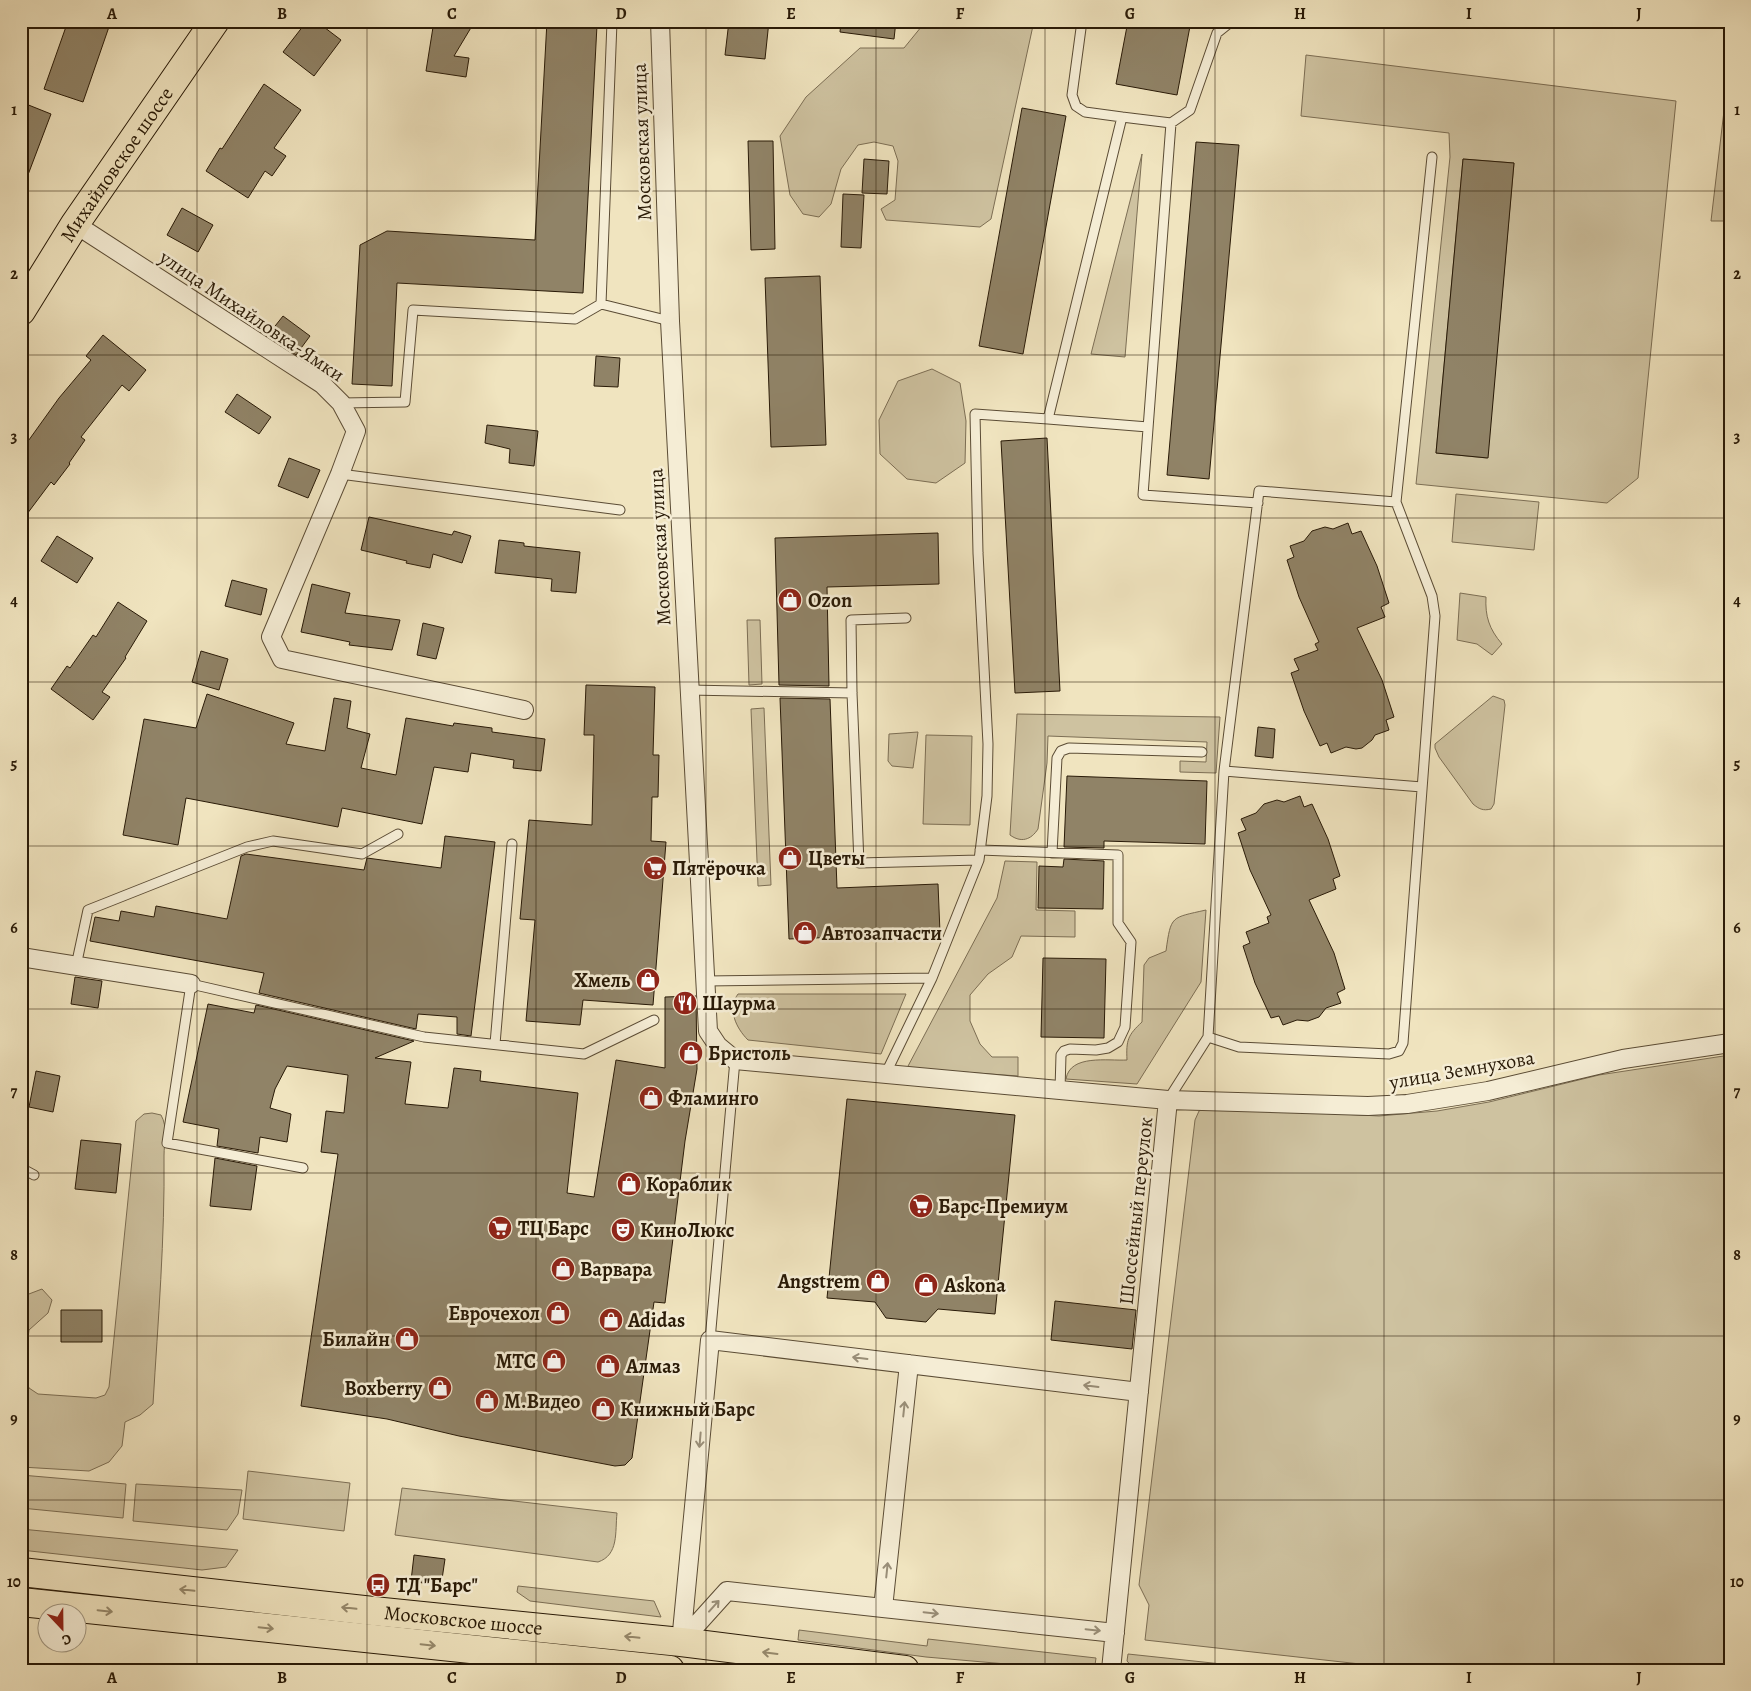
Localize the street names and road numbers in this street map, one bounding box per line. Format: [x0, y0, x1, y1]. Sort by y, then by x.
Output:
street label: Московская улица [626, 62, 658, 221]
street label: Михайловское шоссе [54, 81, 179, 247]
street label: улица Михайловка-Ямки [153, 243, 350, 388]
street label: Московская улица [642, 467, 678, 626]
street label: улица Земнухова [1386, 1044, 1537, 1096]
street label: Шоссейный переулок [1113, 1116, 1159, 1306]
street label: Московское шоссе [383, 1599, 544, 1642]

